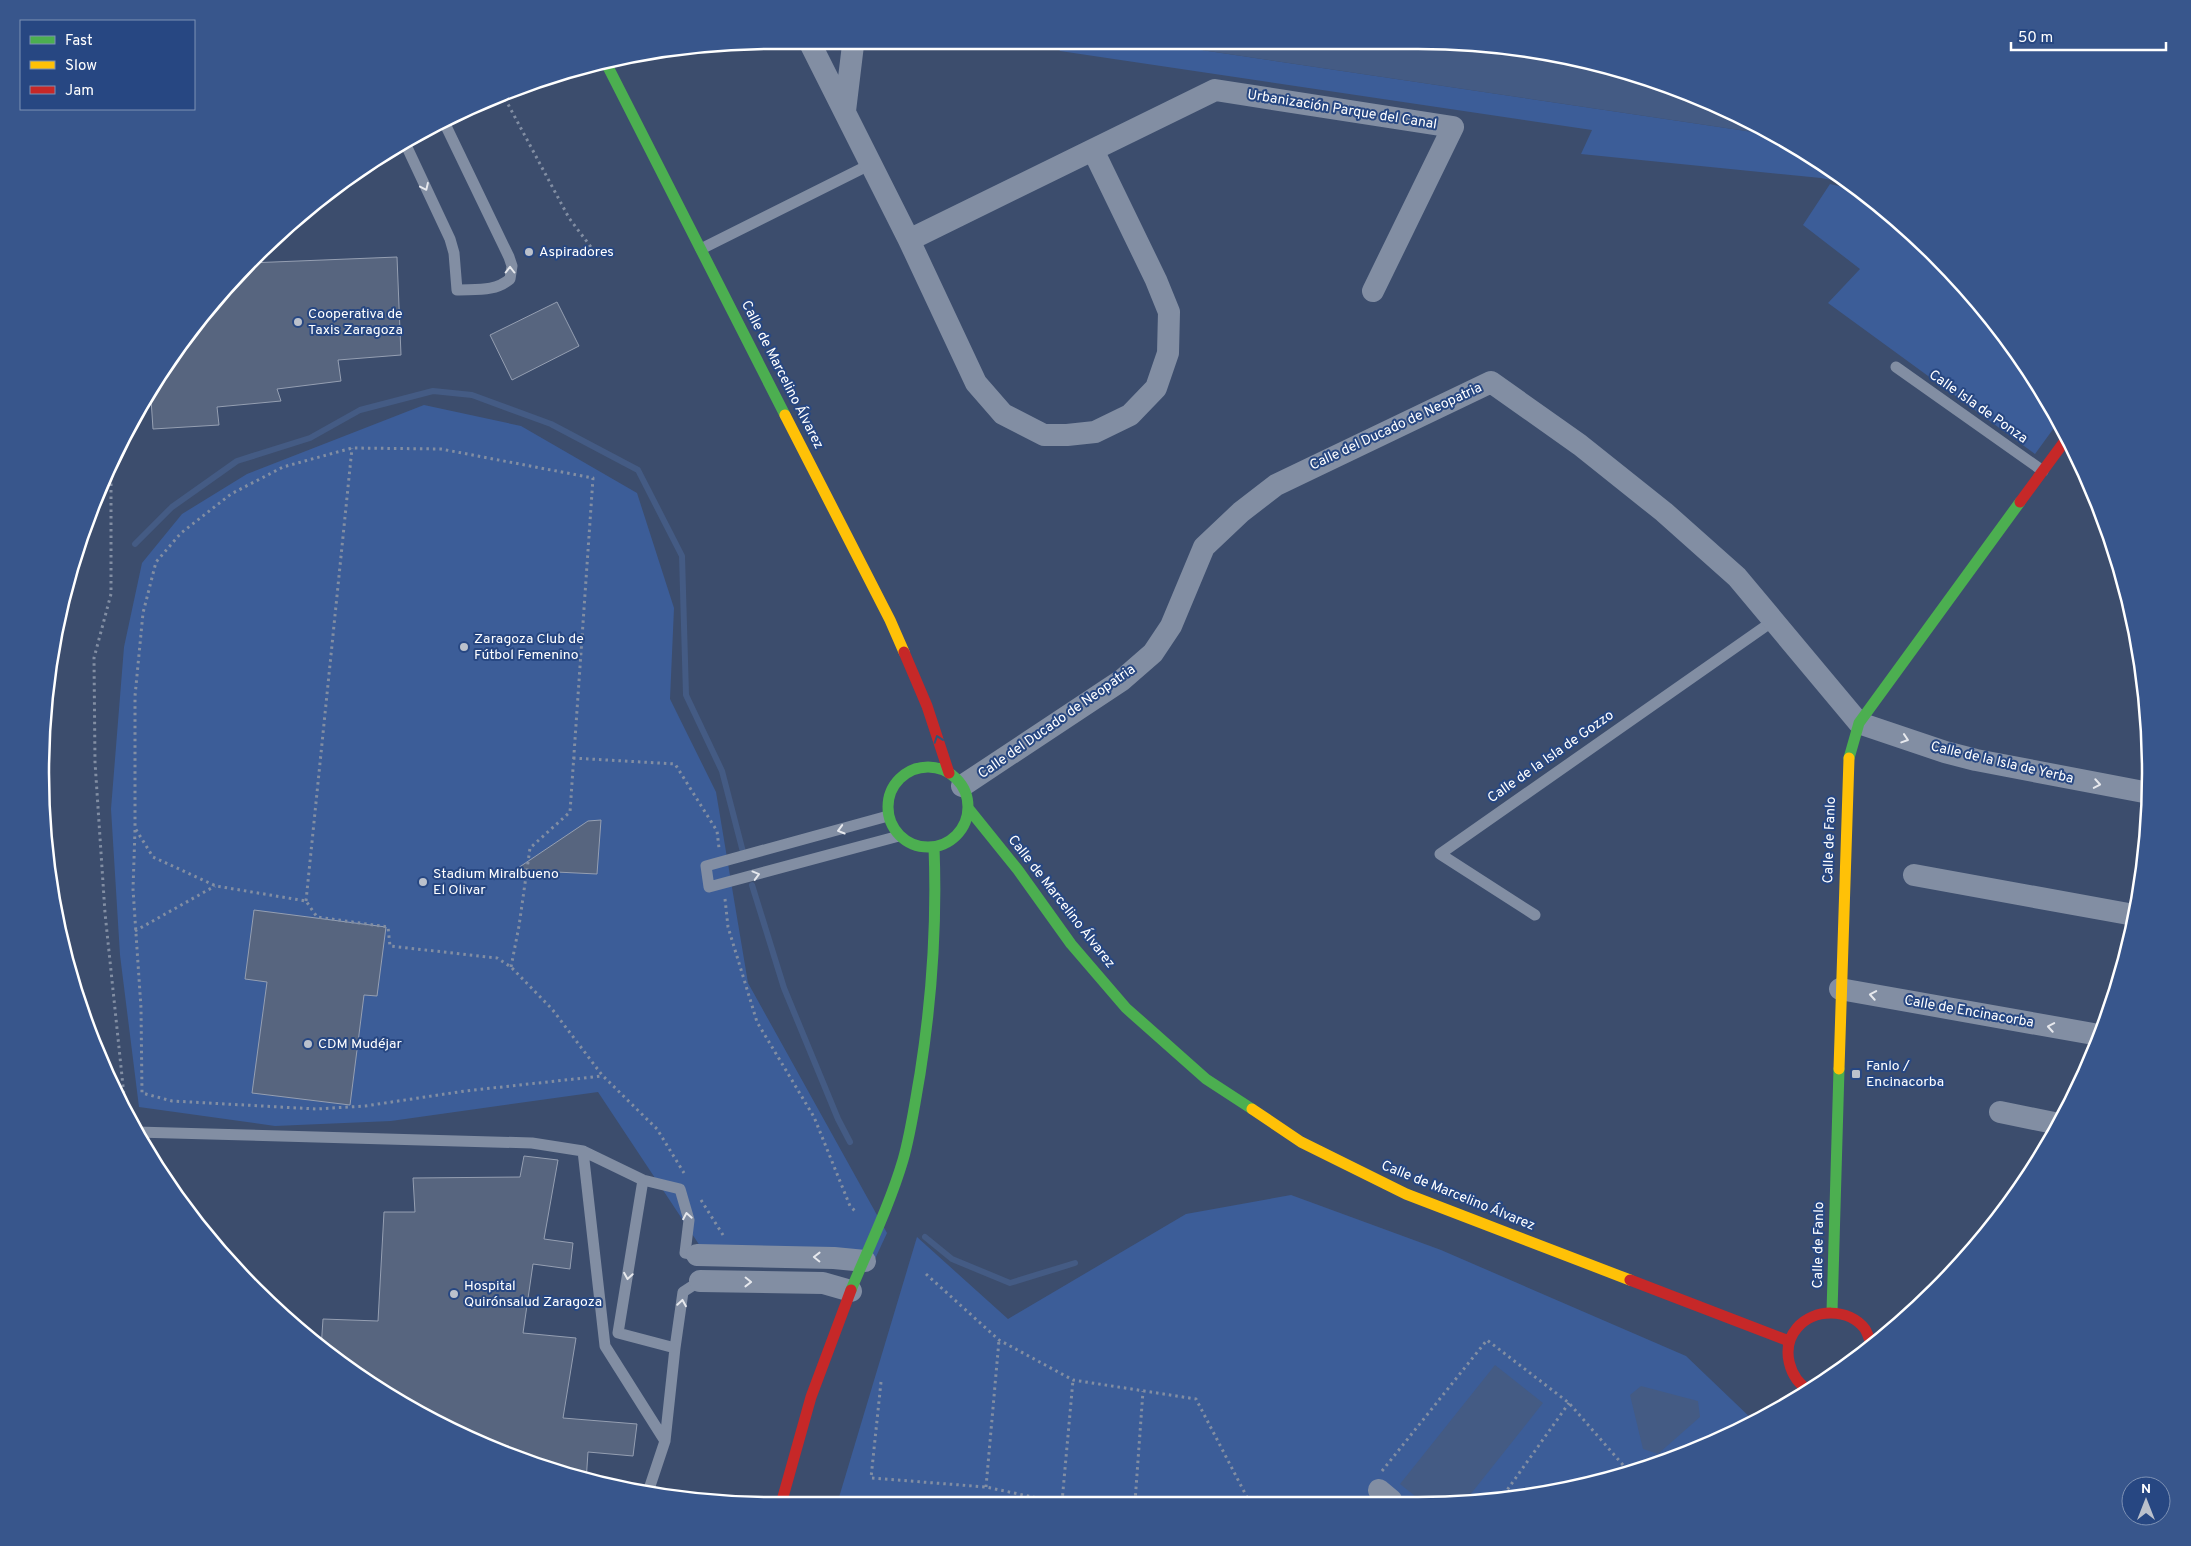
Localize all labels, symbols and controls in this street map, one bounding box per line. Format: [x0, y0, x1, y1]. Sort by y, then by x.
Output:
legend [20, 20, 195, 110]
scale bar [2011, 20, 2166, 52]
text: 50 m [2018, 29, 2053, 48]
text: Fast [65, 32, 93, 51]
text: Slow [65, 57, 97, 76]
text: Jam [65, 82, 94, 101]
street label: Urbanización Parque del Canal [1246, 87, 1438, 133]
one-way arrow [419, 182, 430, 191]
place label: Aspiradores [539, 244, 614, 261]
marker: Aspiradores [523, 246, 535, 258]
one-way arrow [505, 265, 516, 273]
street label: Calle de Marcelino Álvarez [737, 297, 828, 452]
place label: Cooperativa de Taxis Zaragoza [308, 306, 403, 339]
marker: Cooperativa de Taxis Zaragoza [292, 316, 304, 328]
street label: Calle Isla de Ponza [1925, 367, 2031, 447]
street label: Calle del Ducado de Neopatria [1307, 380, 1485, 474]
place label: Zaragoza Club de Fútbol Femenino [474, 631, 584, 664]
marker: Zaragoza Club de Fútbol Femenino [458, 641, 470, 653]
street label: Calle del Ducado de Neopatria [975, 661, 1139, 783]
street label: Calle de la Isla de Gozzo [1485, 707, 1617, 807]
one-way arrow [1900, 733, 1909, 743]
one-way arrow [934, 736, 944, 744]
street label: Calle de la Isla de Yerba [1929, 738, 2075, 788]
one-way arrow [2093, 778, 2101, 788]
street label: Calle de Fanlo [1820, 796, 1840, 884]
one-way arrow [837, 824, 845, 834]
street label: Calle de Marcelino Álvarez [1004, 831, 1119, 972]
place label: Stadium Miralbueno El Olivar [433, 866, 559, 899]
one-way arrow [751, 870, 760, 881]
marker: Stadium Miralbueno El Olivar [417, 876, 429, 888]
one-way arrow [1869, 991, 1878, 1001]
street label: Calle de Encinacorba [1903, 992, 2035, 1032]
one-way arrow [2046, 1022, 2055, 1032]
place label: CDM Mudéjar [318, 1036, 403, 1053]
marker: CDM Mudéjar [302, 1038, 314, 1050]
place label: Fanlo / Encinacorba [1866, 1058, 1944, 1091]
marker: Fanlo / Encinacorba [1850, 1068, 1862, 1080]
street label: Calle de Marcelino Álvarez [1379, 1156, 1538, 1235]
street label: Calle de Fanlo [1810, 1201, 1828, 1289]
one-way arrow [682, 1212, 692, 1221]
one-way arrow [812, 1252, 820, 1263]
one-way arrow [623, 1271, 633, 1280]
one-way arrow [745, 1277, 753, 1287]
place label: Hospital Quirónsalud Zaragoza [464, 1278, 602, 1311]
marker: Hospital Quirónsalud Zaragoza [448, 1288, 460, 1300]
one-way arrow [676, 1298, 686, 1307]
north arrow [2121, 1476, 2171, 1526]
text: N [2141, 1481, 2151, 1498]

